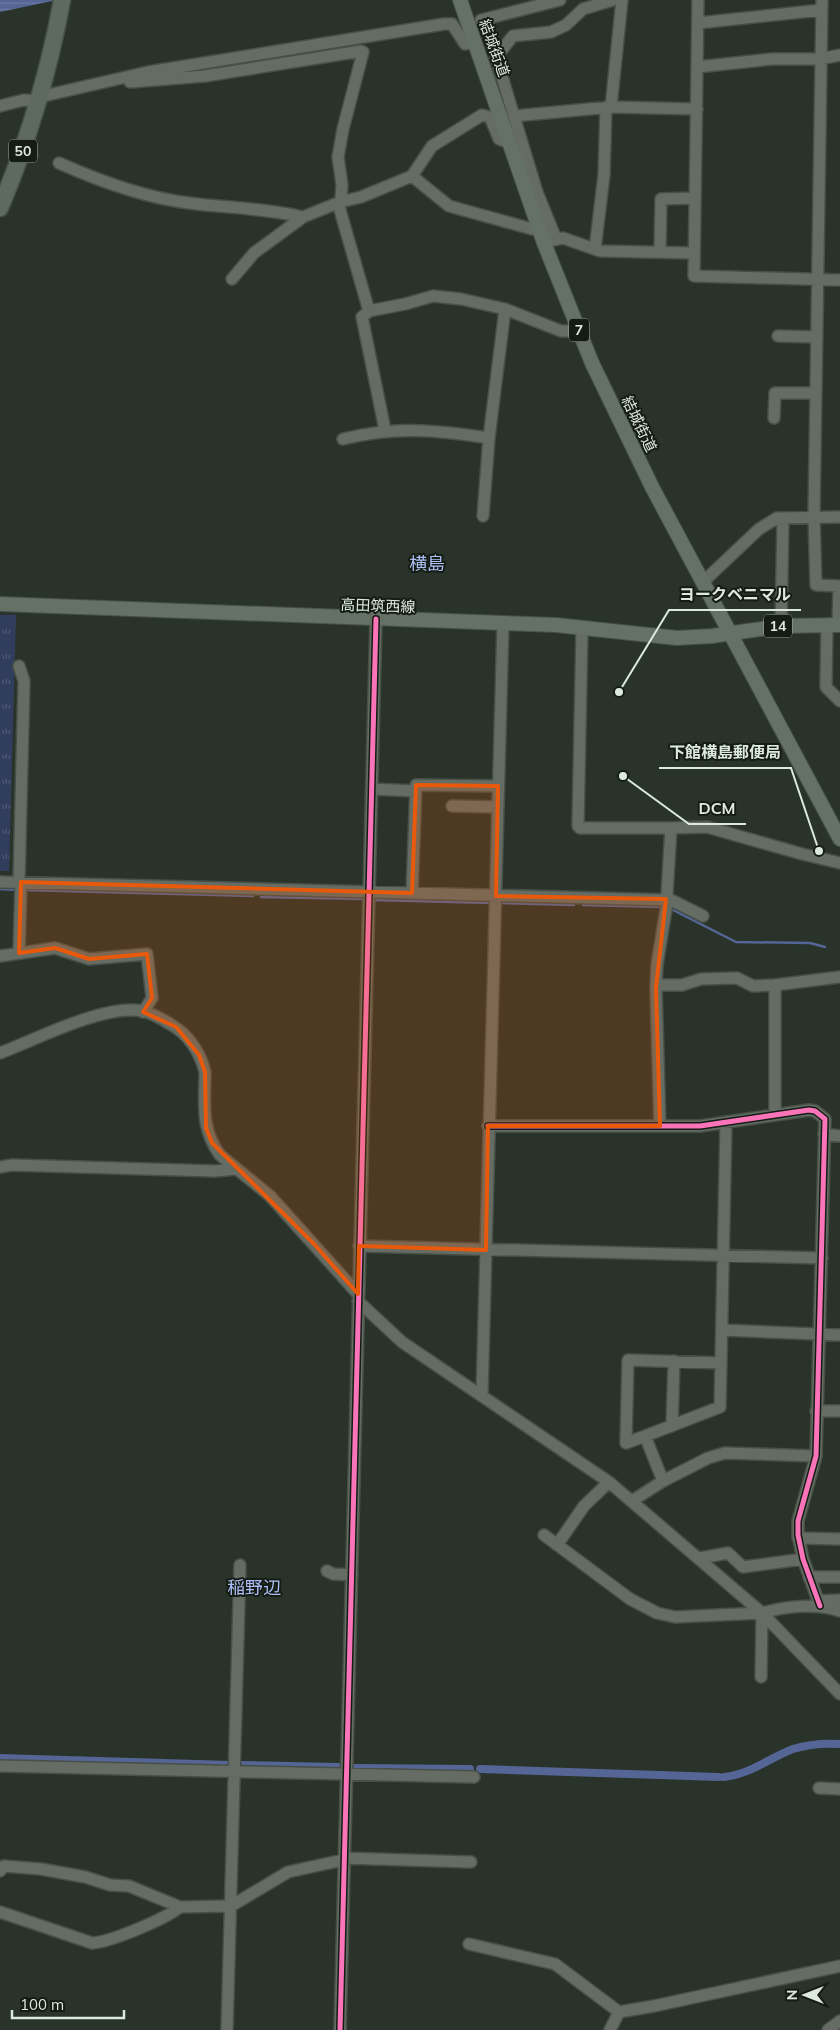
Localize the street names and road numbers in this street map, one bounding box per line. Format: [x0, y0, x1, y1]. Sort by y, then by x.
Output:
street label: 結城街道 [475, 16, 514, 79]
road number: 50 [9, 140, 37, 162]
road number: 7 [569, 318, 589, 342]
street label: 結城街道 [618, 393, 661, 455]
street label: 高田筑西線 [340, 595, 416, 616]
road number: 14 [764, 614, 792, 638]

